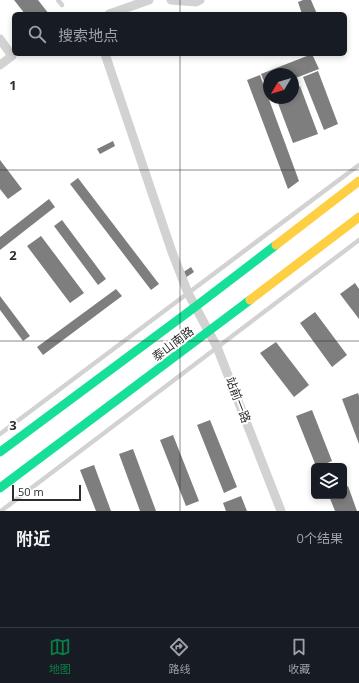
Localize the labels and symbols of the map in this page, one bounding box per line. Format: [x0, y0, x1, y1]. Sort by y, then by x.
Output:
north arrow [263, 68, 299, 104]
text: 1 [9, 76, 17, 94]
text: 2 [9, 246, 17, 264]
street label: 泰山南路 [148, 322, 197, 365]
street label: 站前一路 [222, 374, 255, 425]
text: 3 [9, 416, 17, 434]
scale bar [12, 483, 81, 502]

